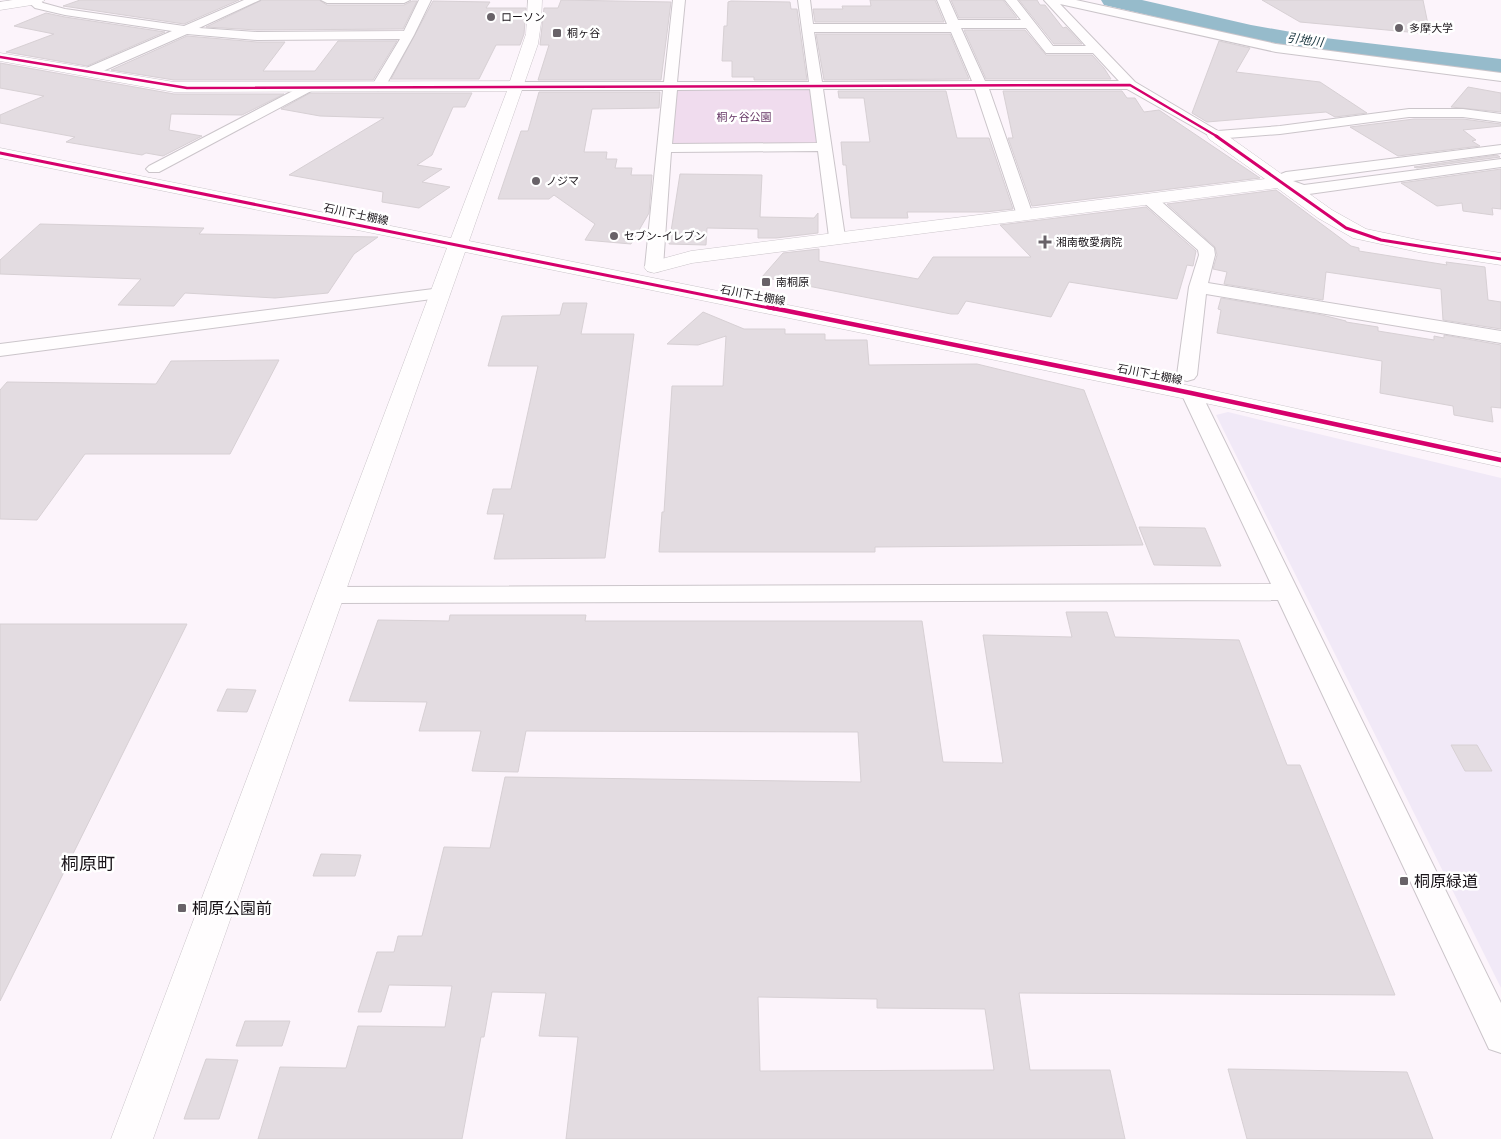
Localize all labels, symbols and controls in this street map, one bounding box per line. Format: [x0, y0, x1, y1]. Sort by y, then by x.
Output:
place label: ローソン [501, 10, 545, 24]
marker: ローソン [485, 11, 497, 23]
place label: 多摩大学 [1409, 21, 1453, 35]
marker: 多摩大学 [1393, 22, 1405, 34]
place label: 桐ヶ谷 [567, 26, 600, 40]
marker: 桐ヶ谷 [551, 27, 563, 39]
water label: 引地川 [1286, 30, 1326, 50]
park label: 桐ヶ谷公園 [717, 110, 772, 124]
place label: ノジマ [546, 174, 579, 188]
marker: ノジマ [530, 175, 542, 187]
street label: 石川下土棚線 [322, 200, 390, 228]
place label: セブン-イレブン [624, 229, 705, 243]
marker: セブン-イレブン [608, 230, 620, 242]
marker: 湘南敬愛病院 [1038, 235, 1052, 249]
place label: 湘南敬愛病院 [1056, 235, 1122, 249]
place label: 南桐原 [776, 275, 809, 289]
marker: 南桐原 [760, 276, 772, 288]
street label: 石川下土棚線 [719, 282, 787, 308]
street label: 石川下土棚線 [1116, 361, 1184, 387]
district label: 桐原町 [61, 852, 115, 875]
place label: 桐原緑道 [1414, 871, 1478, 891]
marker: 桐原緑道 [1398, 875, 1410, 887]
place label: 桐原公園前 [192, 898, 272, 918]
marker: 桐原公園前 [176, 902, 188, 914]

